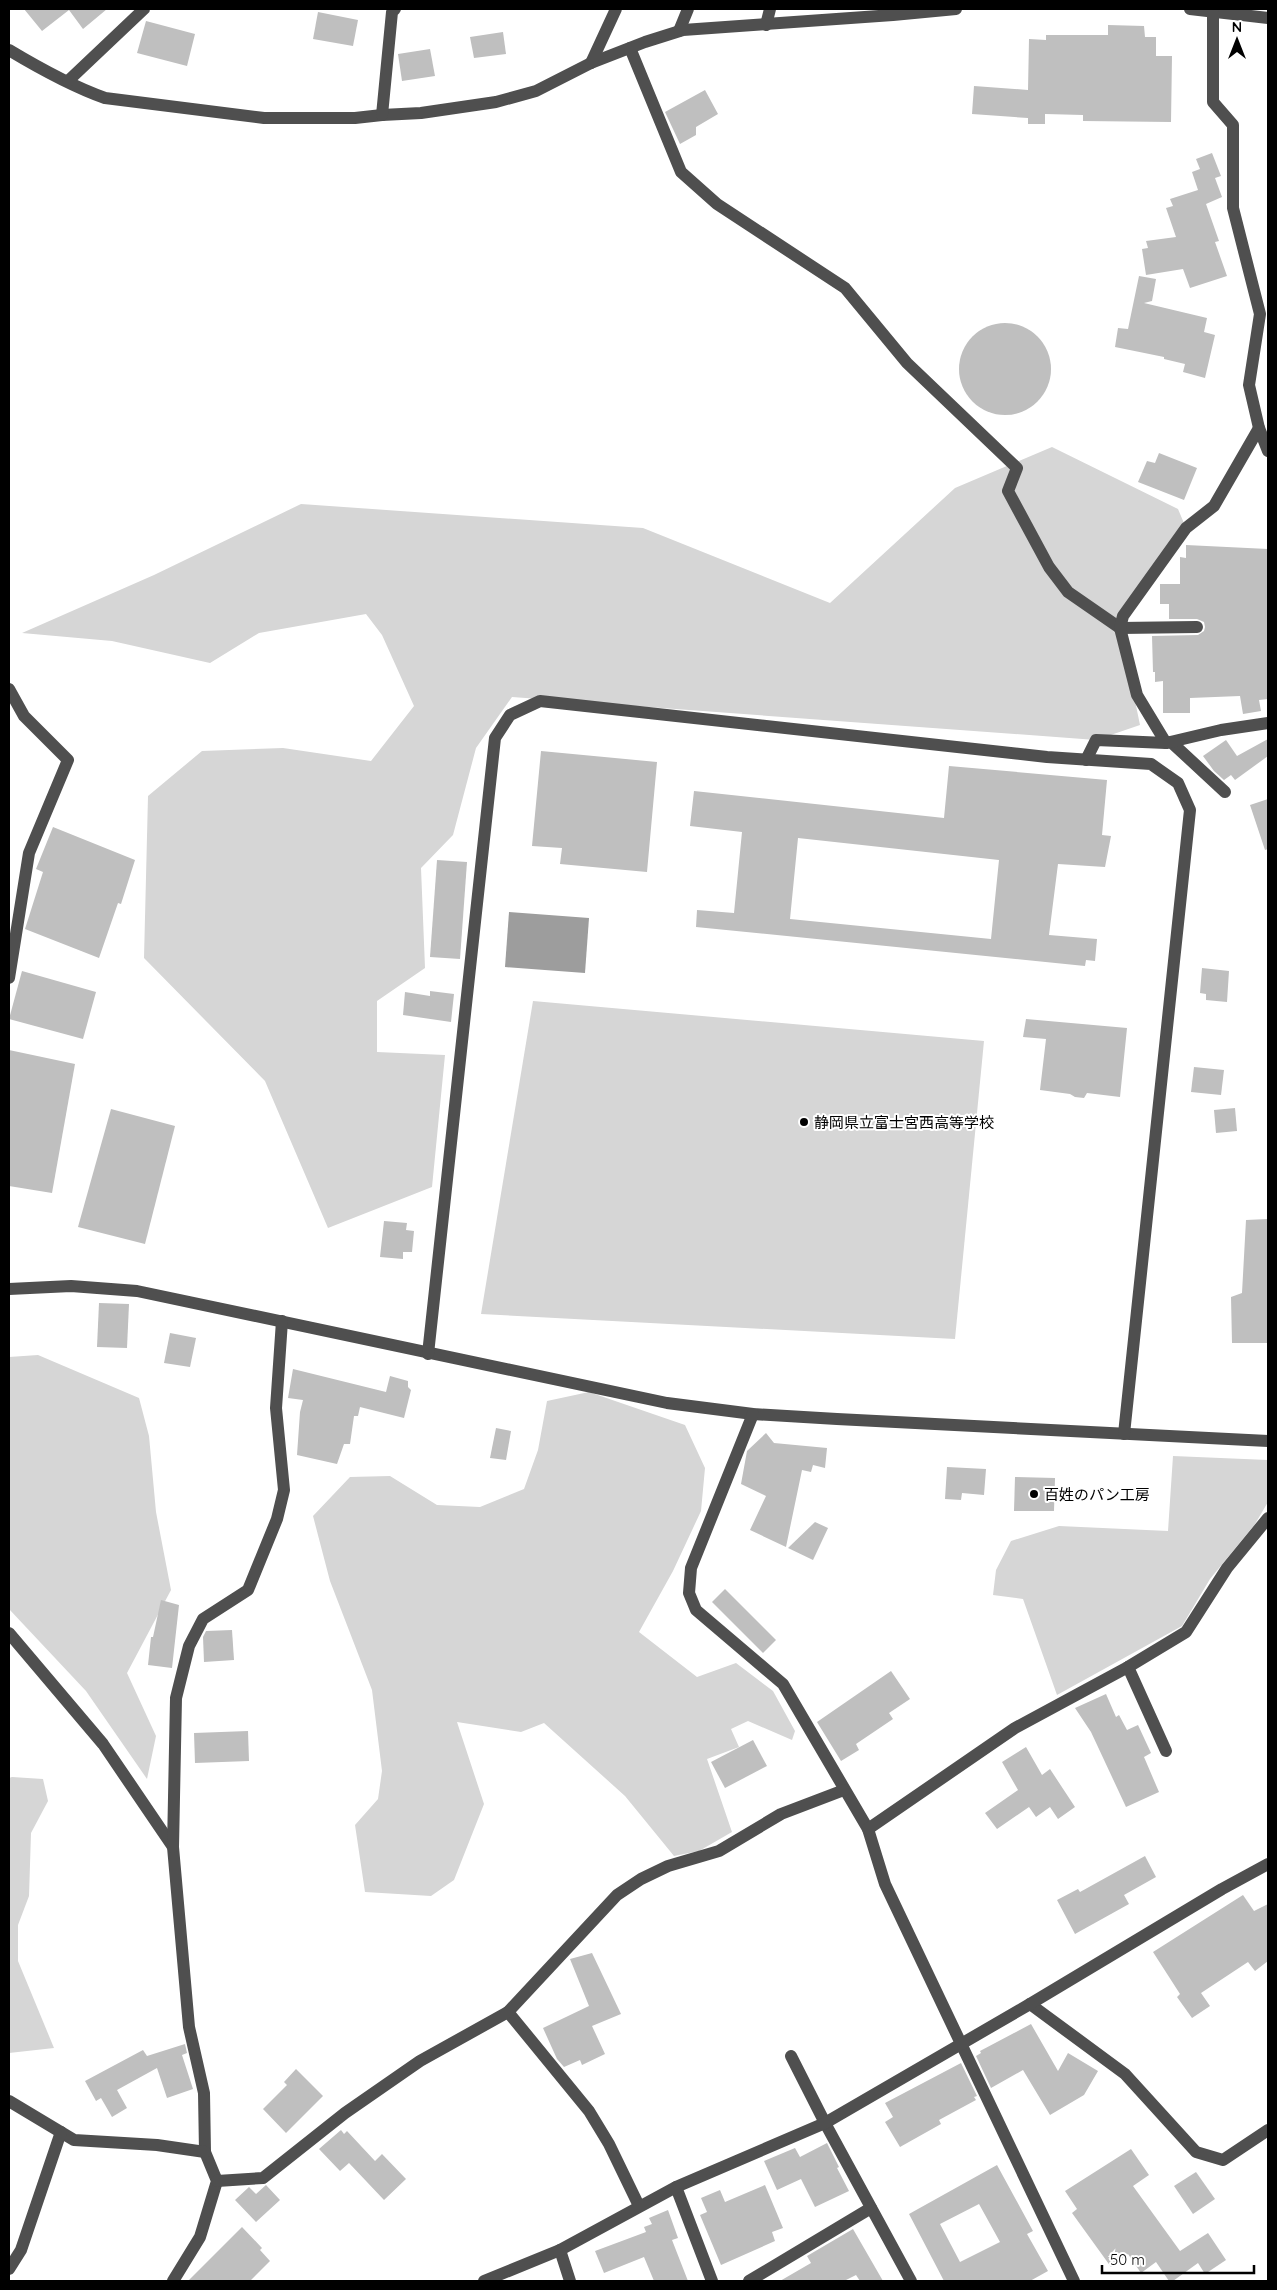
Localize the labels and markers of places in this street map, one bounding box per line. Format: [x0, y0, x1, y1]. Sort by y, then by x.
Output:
place label: 静岡県立富士宮西高等学校 [814, 1113, 994, 1132]
marker: 静岡県立富士宮西高等学校 [798, 1116, 810, 1128]
place label: 百姓のパン工房 [1044, 1485, 1150, 1504]
marker: 百姓のパン工房 [1028, 1488, 1040, 1500]

